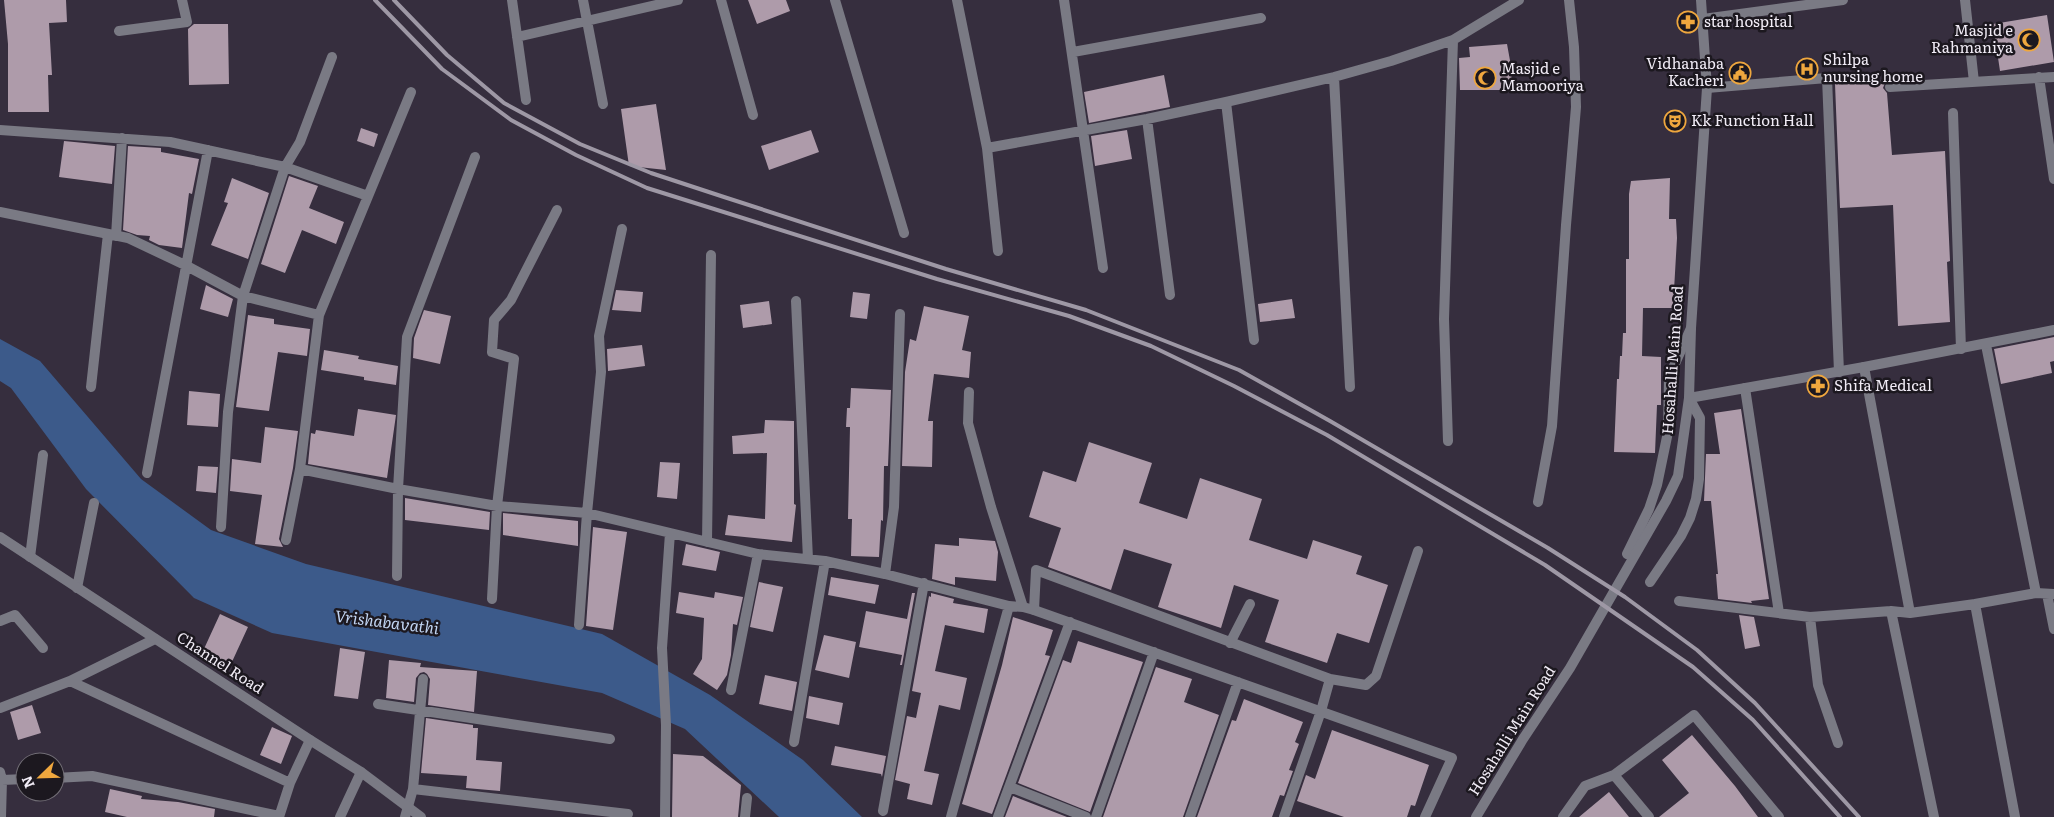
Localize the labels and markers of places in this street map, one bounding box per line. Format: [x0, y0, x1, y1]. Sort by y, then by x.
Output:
place label: star hospital [1704, 9, 1793, 32]
pharmacy icon: star hospital [1676, 10, 1700, 34]
place label: Masjid e Rahmaniya [1931, 18, 2014, 58]
mosque icon: Masjid e Rahmaniya [2017, 28, 2041, 52]
place label: Shilpa nursing home [1823, 47, 1923, 87]
place label: Vidhanaba Kacheri [1646, 51, 1725, 91]
place label: Masjid e Mamooriya [1501, 56, 1585, 96]
hospital icon: Shilpa nursing home [1795, 57, 1819, 81]
public building icon: Vidhanaba Kacheri [1728, 61, 1752, 85]
mosque icon: Masjid e Mamooriya [1473, 66, 1497, 90]
place label: Kk Function Hall [1691, 108, 1814, 131]
theatre icon: Kk Function Hall [1663, 109, 1687, 133]
place label: Shifa Medical [1834, 373, 1932, 396]
pharmacy icon: Shifa Medical [1806, 374, 1830, 398]

